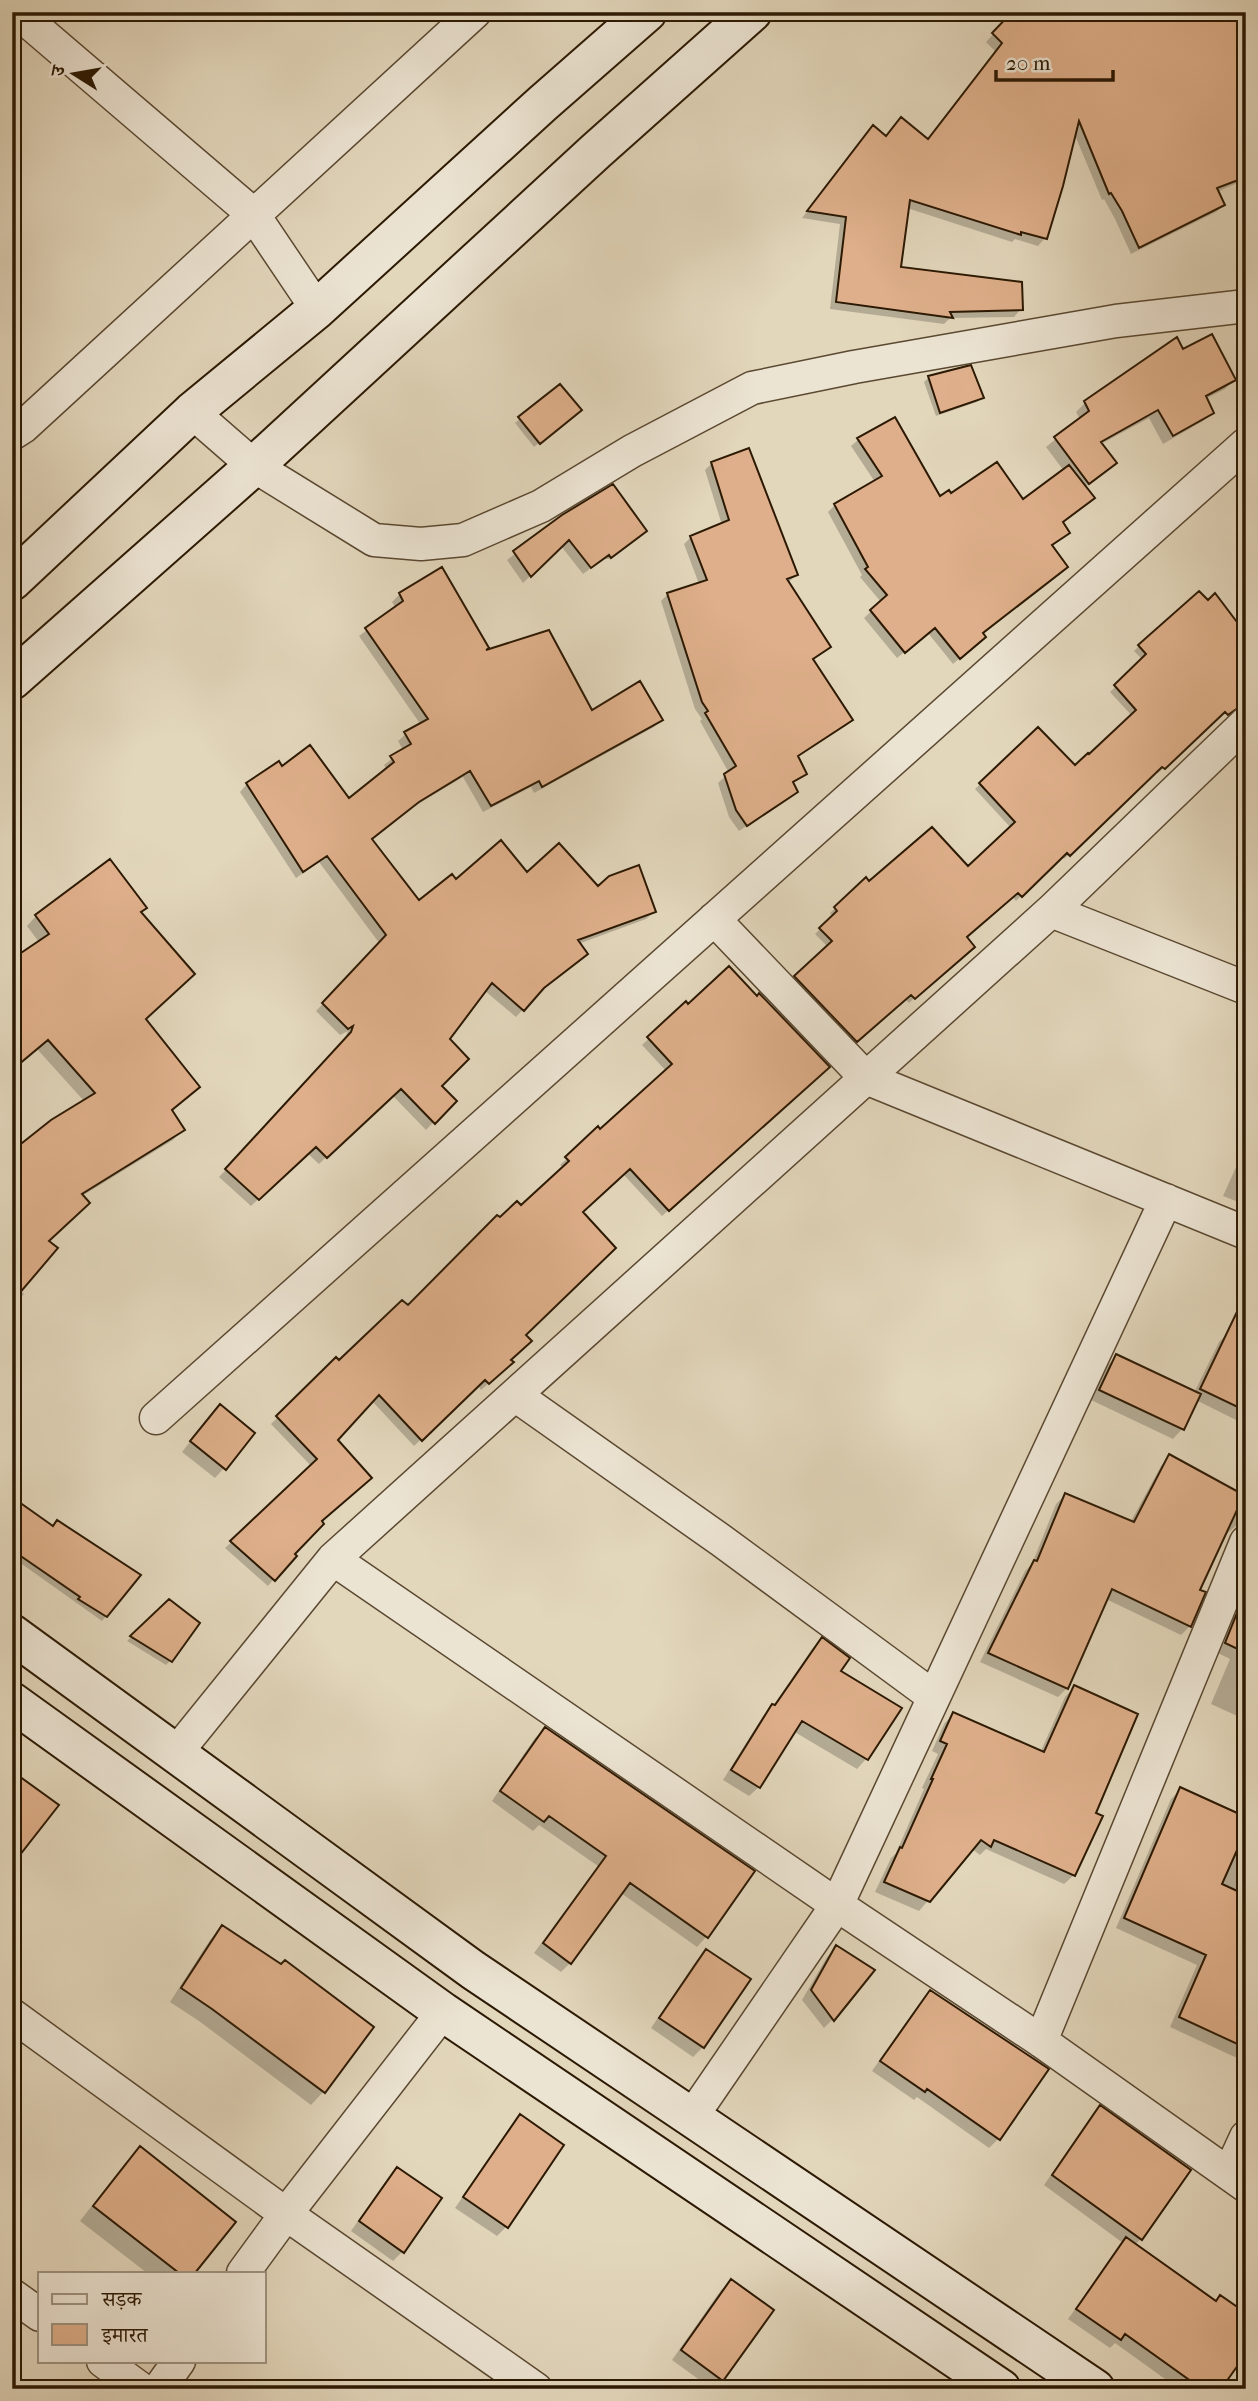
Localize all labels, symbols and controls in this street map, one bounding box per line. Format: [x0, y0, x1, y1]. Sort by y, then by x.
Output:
north arrow [38, 38, 108, 108]
scale bar [996, 38, 1113, 82]
text: 20 m [1006, 51, 1051, 75]
text: उ [46, 63, 70, 80]
legend [38, 2272, 266, 2362]
text: सड़क [101, 2287, 142, 2311]
text: इमारत [101, 2323, 149, 2347]

